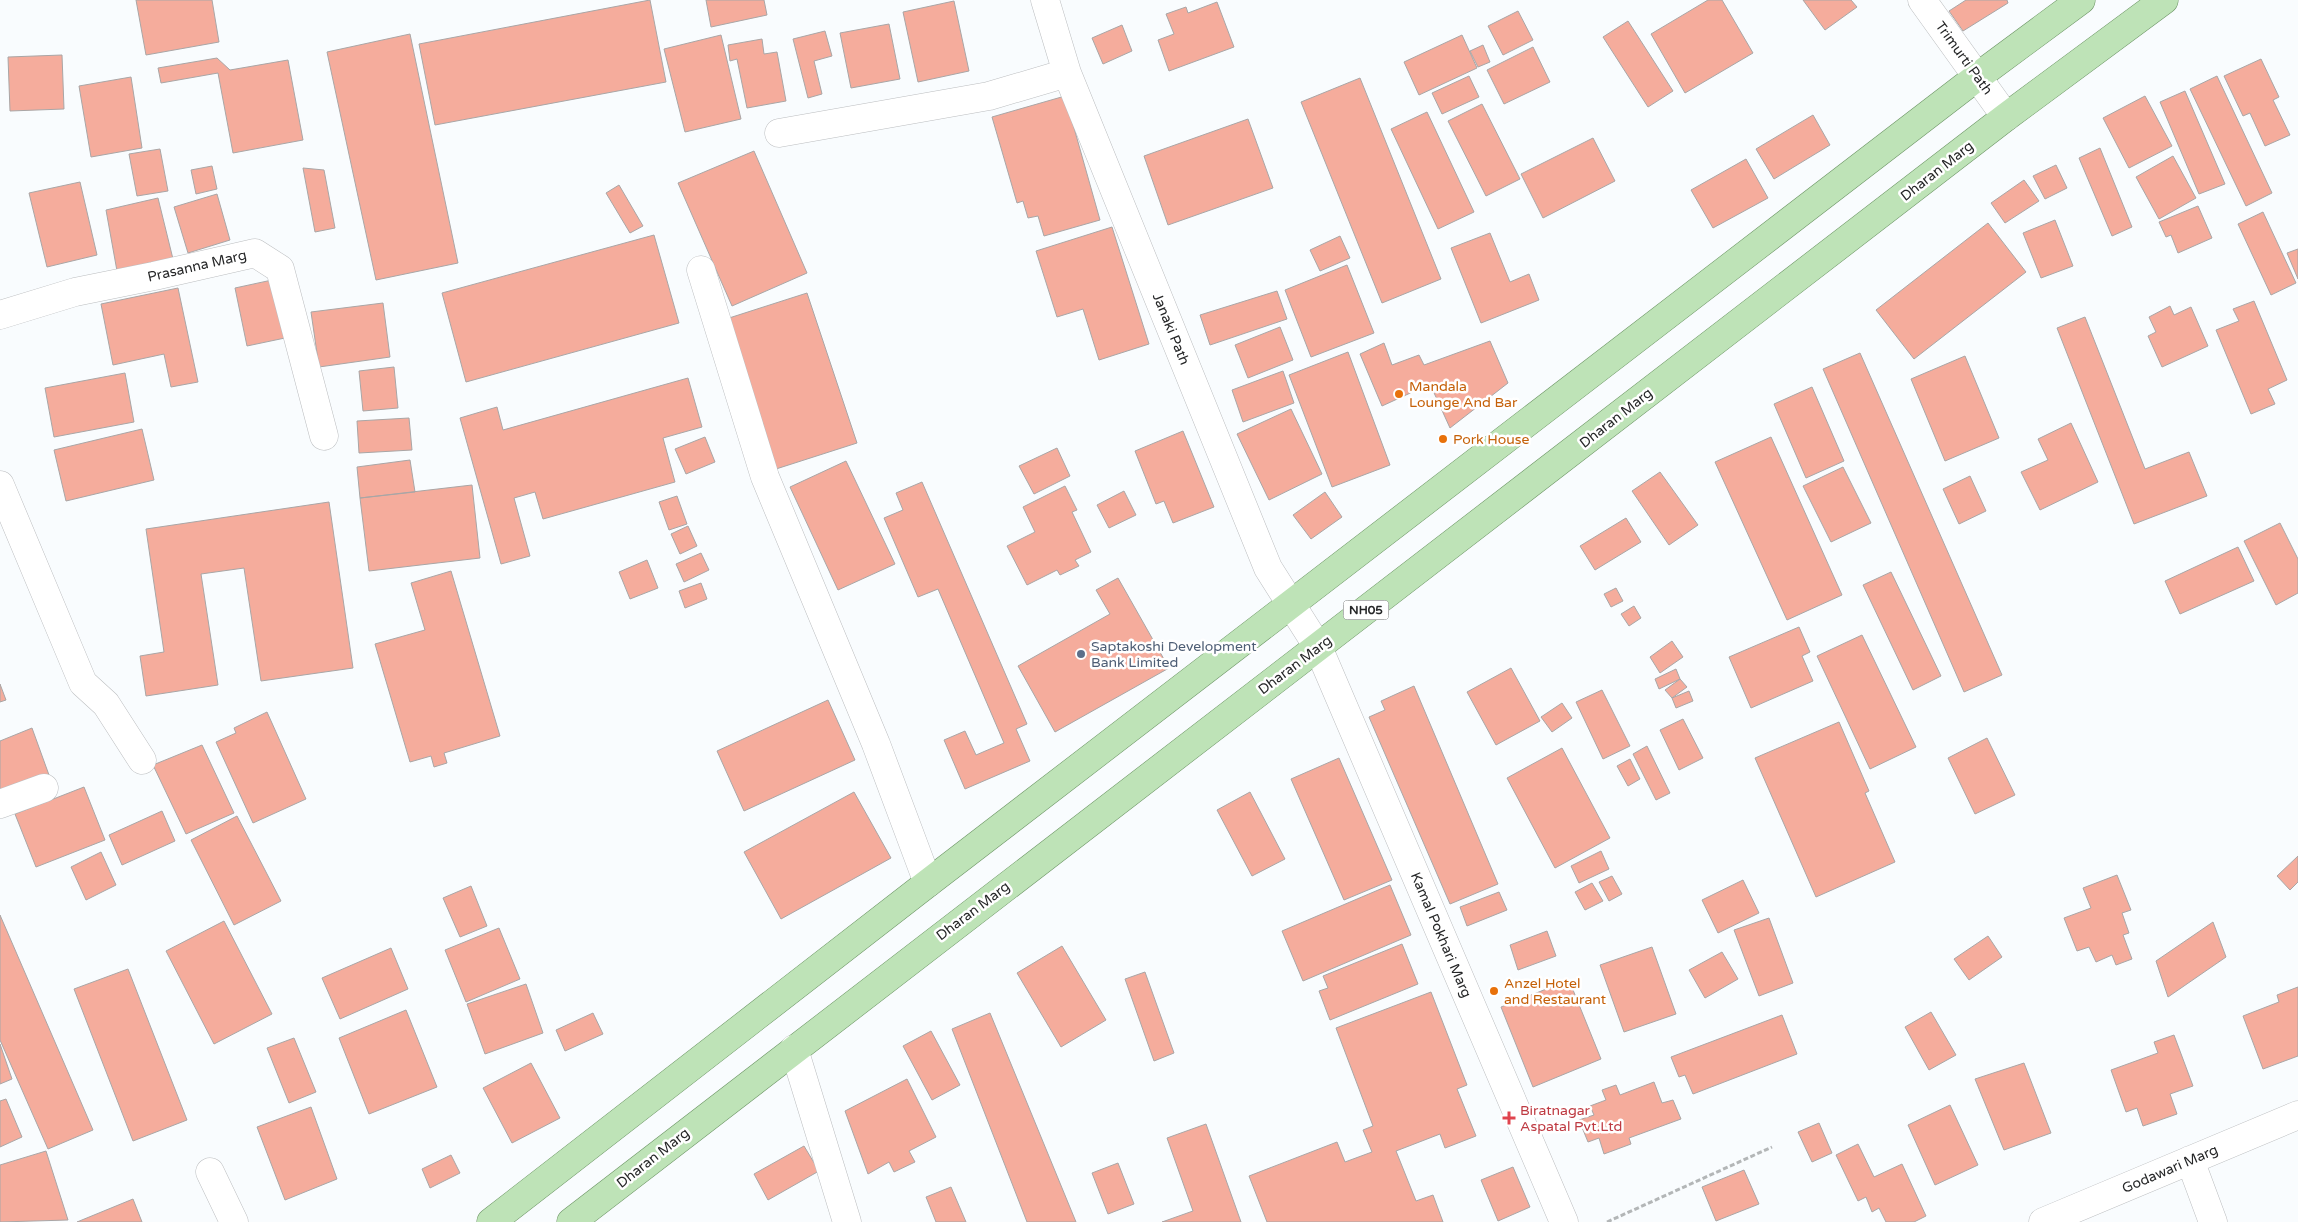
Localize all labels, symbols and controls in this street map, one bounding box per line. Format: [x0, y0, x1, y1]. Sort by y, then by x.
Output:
street label: Trimurti Path [1932, 18, 1996, 98]
street label: Dharan Marg [1897, 137, 1977, 205]
street label: Prasanna Marg [146, 246, 248, 286]
street label: Janaki Path [1149, 291, 1193, 367]
place label: Mandala Lounge And Bar [1409, 378, 1518, 411]
street label: Dharan Marg [1576, 384, 1656, 452]
marker: Mandala Lounge And Bar [1393, 388, 1405, 400]
place label: Pork House [1453, 431, 1529, 448]
marker: Pork House [1437, 433, 1449, 445]
road number: NH05 [1344, 600, 1388, 620]
street label: Dharan Marg [1255, 632, 1335, 698]
place label: Saptakoshi Development Bank Limited [1091, 638, 1257, 671]
marker: Saptakoshi Development Bank Limited [1075, 648, 1087, 660]
street label: Kamal Pokhari Marg [1407, 870, 1475, 1000]
street label: Dharan Marg [933, 878, 1013, 944]
place label: Anzel Hotel and Restaurant [1504, 975, 1607, 1008]
marker: Anzel Hotel and Restaurant [1488, 985, 1500, 997]
place label: Biratnagar Aspatal Pvt.Ltd [1520, 1102, 1622, 1135]
marker: Biratnagar Aspatal Pvt.Ltd [1502, 1111, 1516, 1125]
street label: Dharan Marg [613, 1124, 693, 1192]
street label: Godawari Marg [2120, 1141, 2220, 1197]

